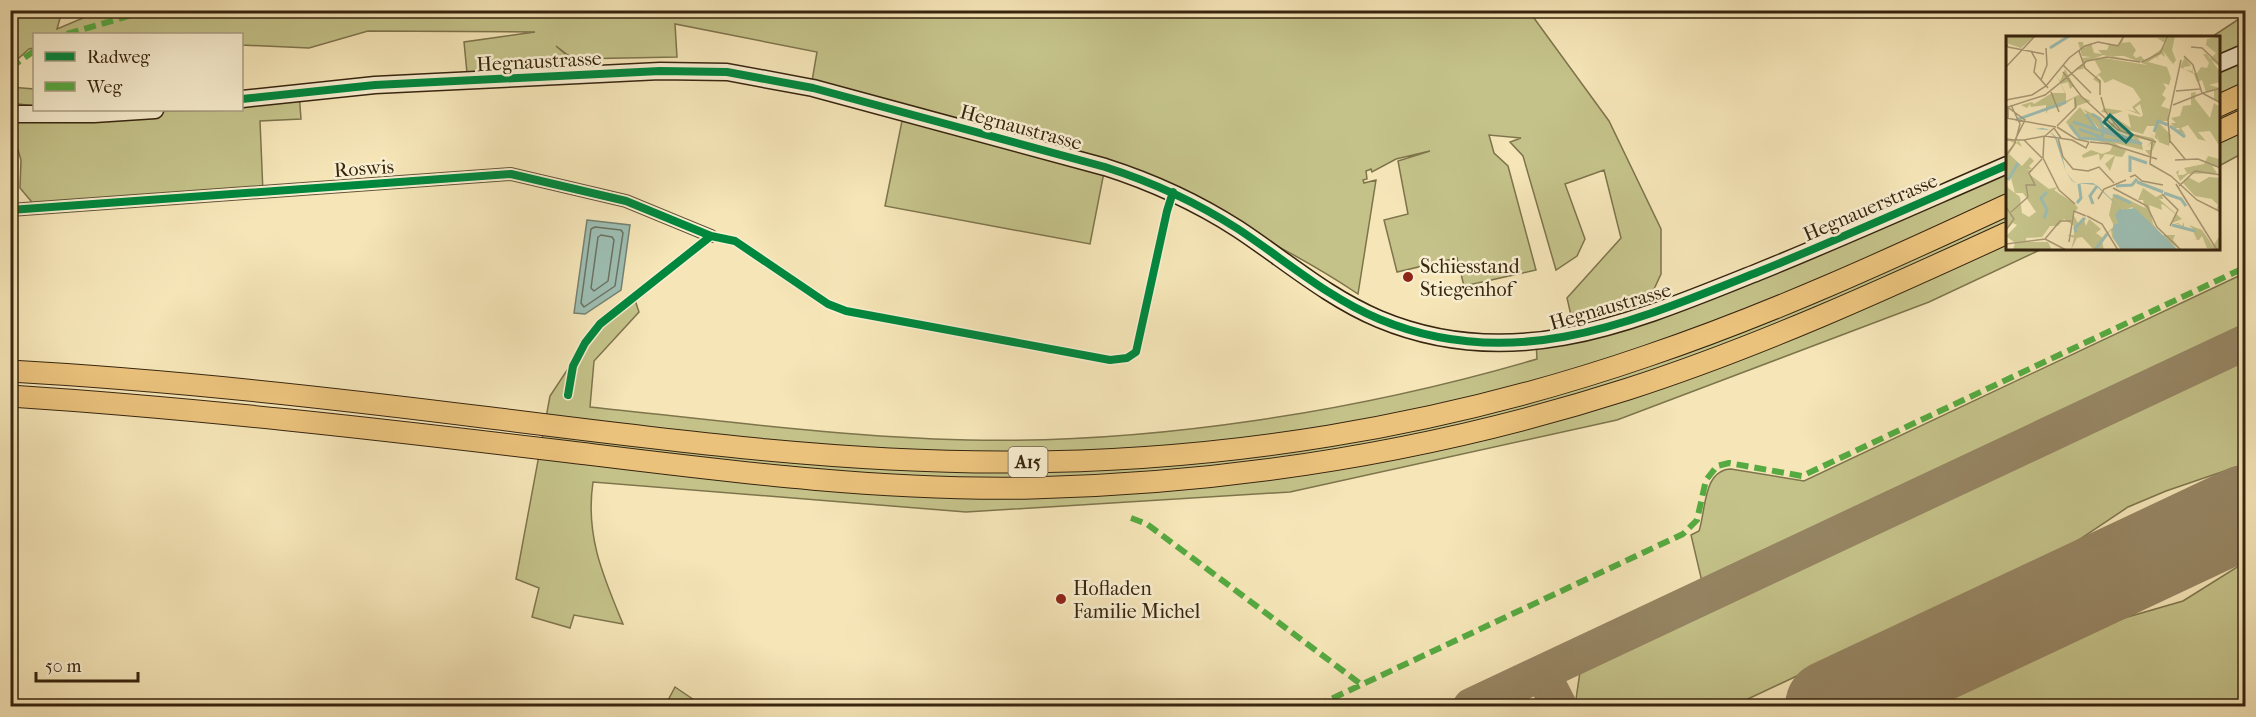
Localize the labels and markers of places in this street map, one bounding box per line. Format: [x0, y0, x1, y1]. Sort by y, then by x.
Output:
place label: Schiesstand Stiegenhof [1420, 255, 1521, 301]
marker: Schiesstand Stiegenhof [1401, 270, 1415, 284]
place label: Hofladen Familie Michel [1073, 577, 1201, 623]
marker: Hofladen Familie Michel [1054, 592, 1068, 606]

